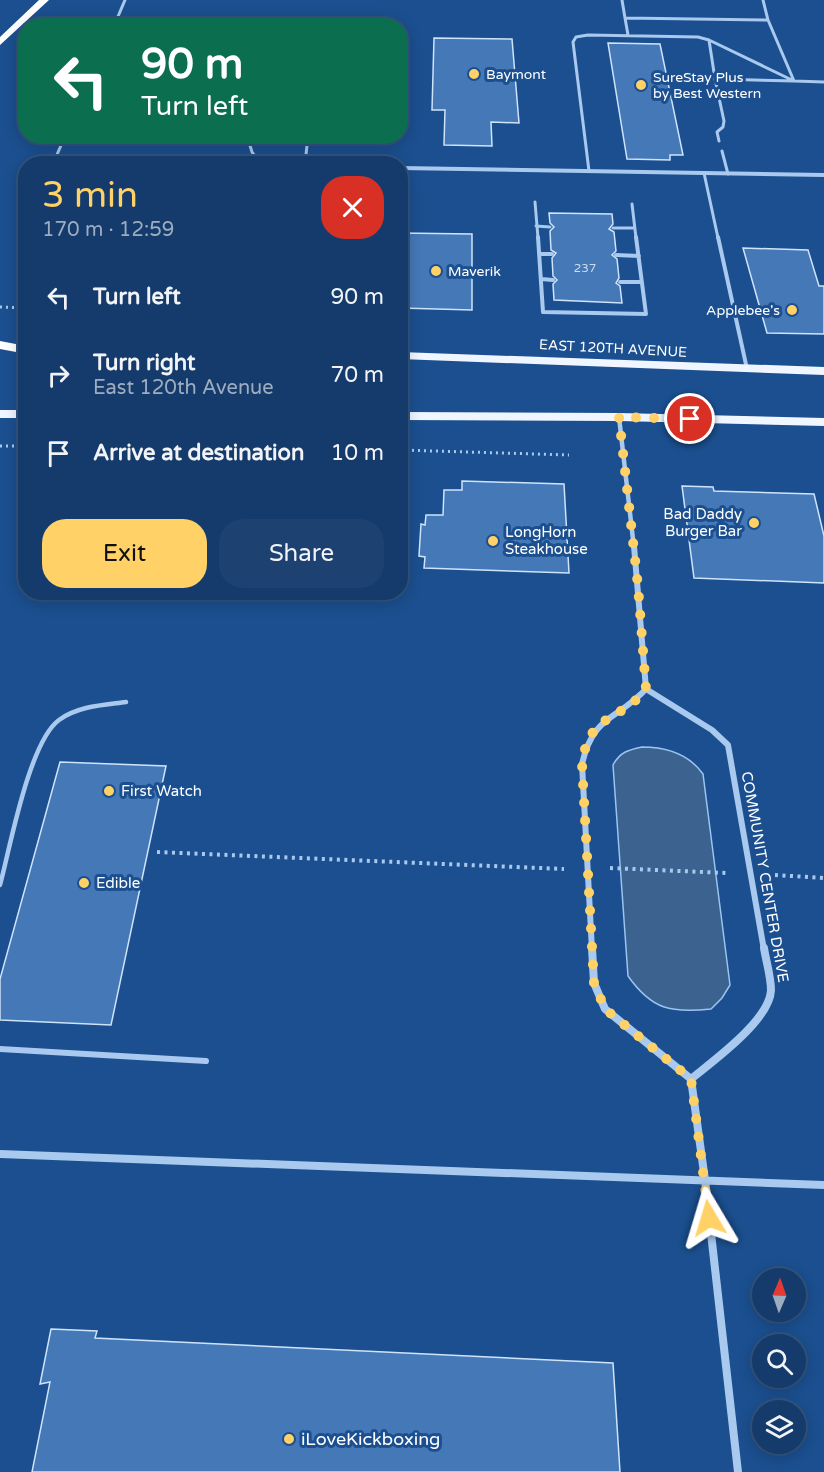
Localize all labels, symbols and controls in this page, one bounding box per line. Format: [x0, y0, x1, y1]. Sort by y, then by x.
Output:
text: 90 m [141, 39, 243, 90]
icon: left [42, 42, 120, 120]
place label: Baymont [486, 66, 547, 83]
marker: Baymont [467, 67, 481, 81]
place label: SureStay Plus by Best Western [653, 69, 761, 102]
marker: SureStay Plus by Best Western [634, 78, 648, 92]
text: Turn left [141, 90, 248, 123]
text: 3 min [42, 174, 138, 217]
button: close [321, 176, 384, 239]
text: 170 m · 12:59 [42, 218, 174, 242]
house number: 237 [574, 261, 596, 275]
place label: Maverik [448, 263, 501, 280]
marker: Maverik [429, 264, 443, 278]
icon: left [42, 281, 75, 314]
text: Turn left [93, 284, 181, 310]
text: 90 m [330, 284, 384, 310]
place label: Applebee's [706, 302, 780, 319]
marker: Applebee's [785, 303, 799, 317]
street label: EAST 120TH AVENUE [539, 336, 687, 361]
text: Turn right [93, 350, 195, 376]
icon: right [42, 359, 75, 392]
text: 70 m [330, 362, 384, 388]
text: East 120th Avenue [93, 376, 274, 400]
pin [664, 393, 715, 444]
icon: arrive [673, 402, 706, 435]
icon: arrive [42, 437, 75, 470]
text: Arrive at destination [93, 440, 304, 466]
text: 10 m [330, 440, 384, 466]
place label: Bad Daddy Burger Bar [663, 505, 742, 540]
marker: Bad Daddy Burger Bar [747, 516, 761, 530]
button: Exit [42, 519, 207, 588]
button: Share [219, 519, 384, 588]
place label: LongHorn Steakhouse [505, 523, 588, 558]
marker: LongHorn Steakhouse [486, 534, 500, 548]
street label: COMMUNITY CENTER DRIVE [738, 770, 792, 984]
place label: First Watch [121, 782, 202, 800]
marker: First Watch [102, 784, 116, 798]
place label: Edible [96, 874, 140, 892]
marker: Edible [77, 876, 91, 890]
position arrow [677, 1186, 741, 1250]
north arrow [752, 1268, 806, 1322]
map controls [752, 1268, 806, 1454]
button: search [752, 1334, 806, 1388]
button: layers [752, 1400, 806, 1454]
place label: iLoveKickboxing [301, 1428, 440, 1450]
marker: iLoveKickboxing [282, 1432, 296, 1446]

